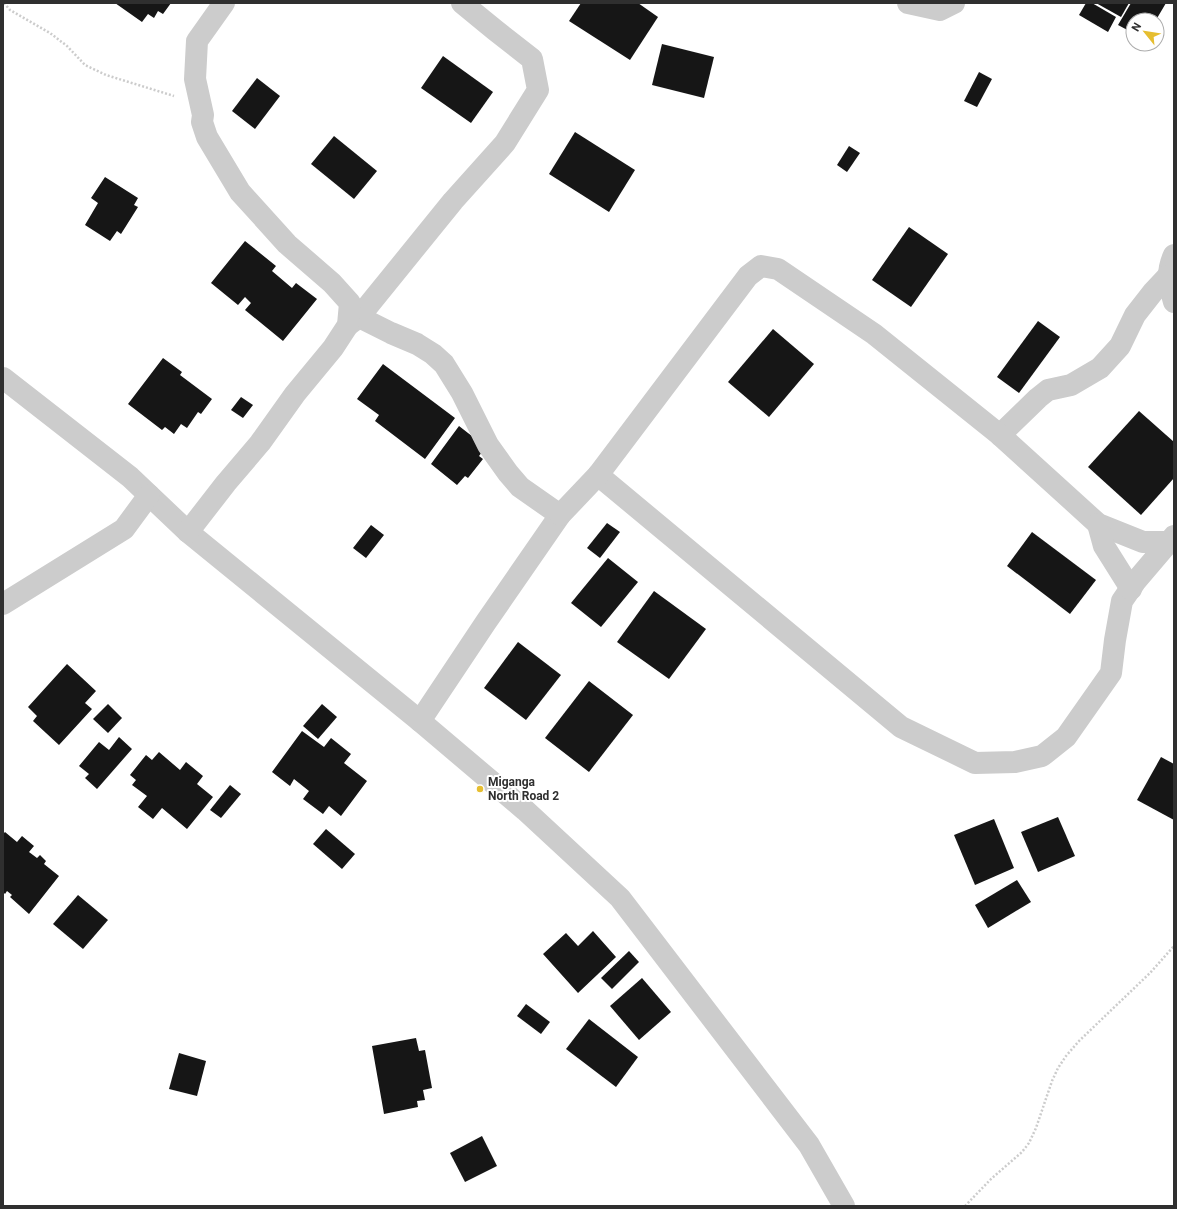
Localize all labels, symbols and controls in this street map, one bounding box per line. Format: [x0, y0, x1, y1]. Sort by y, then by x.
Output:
north arrow [1125, 12, 1165, 52]
text: N [1129, 20, 1144, 34]
place label: Miganga North Road 2 [488, 775, 559, 803]
marker: Miganga North Road 2 [475, 784, 485, 794]

